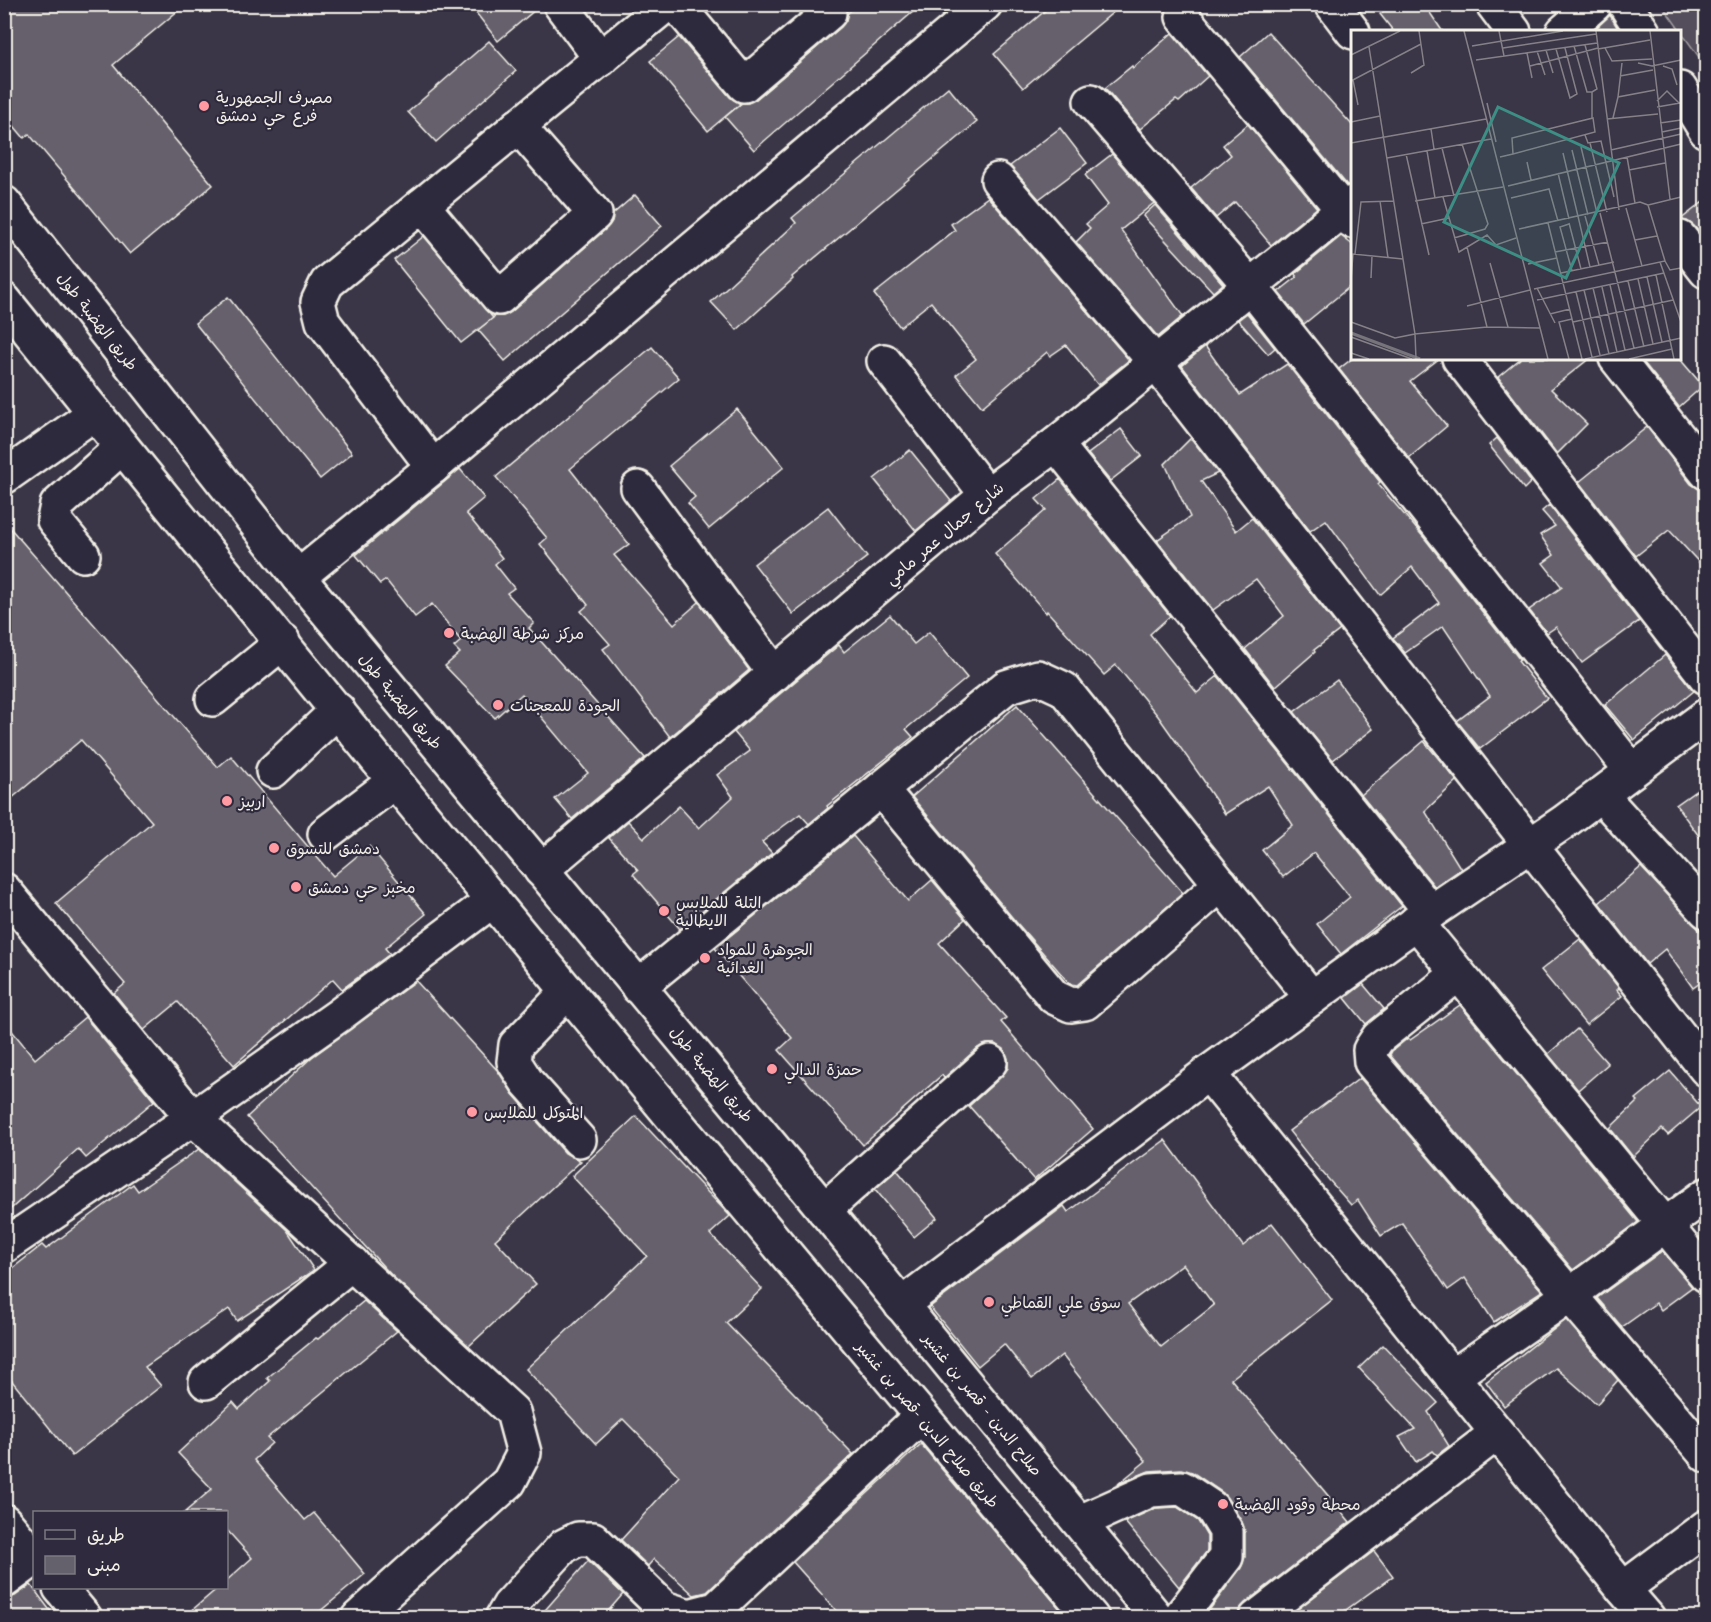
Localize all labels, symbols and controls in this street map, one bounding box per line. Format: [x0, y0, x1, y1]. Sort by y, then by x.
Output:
inset map [1351, 30, 1681, 360]
place label: مصرف الجمهورية فرع حي دمشق [216, 87, 332, 130]
marker: مصرف الجمهورية فرع حي دمشق [197, 99, 211, 113]
street label: طريق الهضبة طول [52, 268, 143, 375]
street label: شارع جمال عمر مامي [880, 477, 1011, 592]
place label: مركز شرطة الهضبة [461, 623, 584, 645]
marker: مركز شرطة الهضبة [442, 626, 456, 640]
street label: طريق الهضبة طول [353, 649, 447, 754]
place label: الجودة للمعجنات [510, 695, 620, 717]
marker: الجودة للمعجنات [491, 698, 505, 712]
place label: اربيز [237, 791, 266, 813]
marker: اربيز [220, 794, 234, 808]
place label: دمشق للتسوق [286, 838, 380, 860]
marker: دمشق للتسوق [267, 841, 281, 855]
place label: مخبز حي دمشق [308, 877, 416, 902]
marker: مخبز حي دمشق [289, 880, 303, 894]
place label: التلة للملابس الايطالية [676, 892, 761, 932]
marker: التلة للملابس الايطالية [657, 904, 671, 918]
place label: الجوهرة للمواد الغدائية [717, 939, 813, 979]
marker: الجوهرة للمواد الغدائية [698, 951, 712, 965]
street label: طريق الهضبة طول [664, 1022, 758, 1127]
place label: حمزة الدالي [784, 1059, 862, 1084]
marker: حمزة الدالي [765, 1062, 779, 1076]
place label: المتوكل للملابس [484, 1102, 583, 1124]
marker: المتوكل للملابس [465, 1105, 479, 1119]
place label: سوق علي القماطي [1001, 1292, 1121, 1317]
marker: سوق علي القماطي [982, 1295, 996, 1309]
street label: صلاح الدين - قصر بن غشير [916, 1327, 1047, 1481]
street label: طريق صلاح الدين -قصر بن غشير [849, 1335, 1004, 1513]
place label: محطة وقود الهضبة [1235, 1494, 1361, 1516]
marker: محطة وقود الهضبة [1216, 1497, 1230, 1511]
legend [33, 1511, 228, 1589]
text: طريق [87, 1523, 125, 1548]
text: مبنى [87, 1553, 121, 1578]

